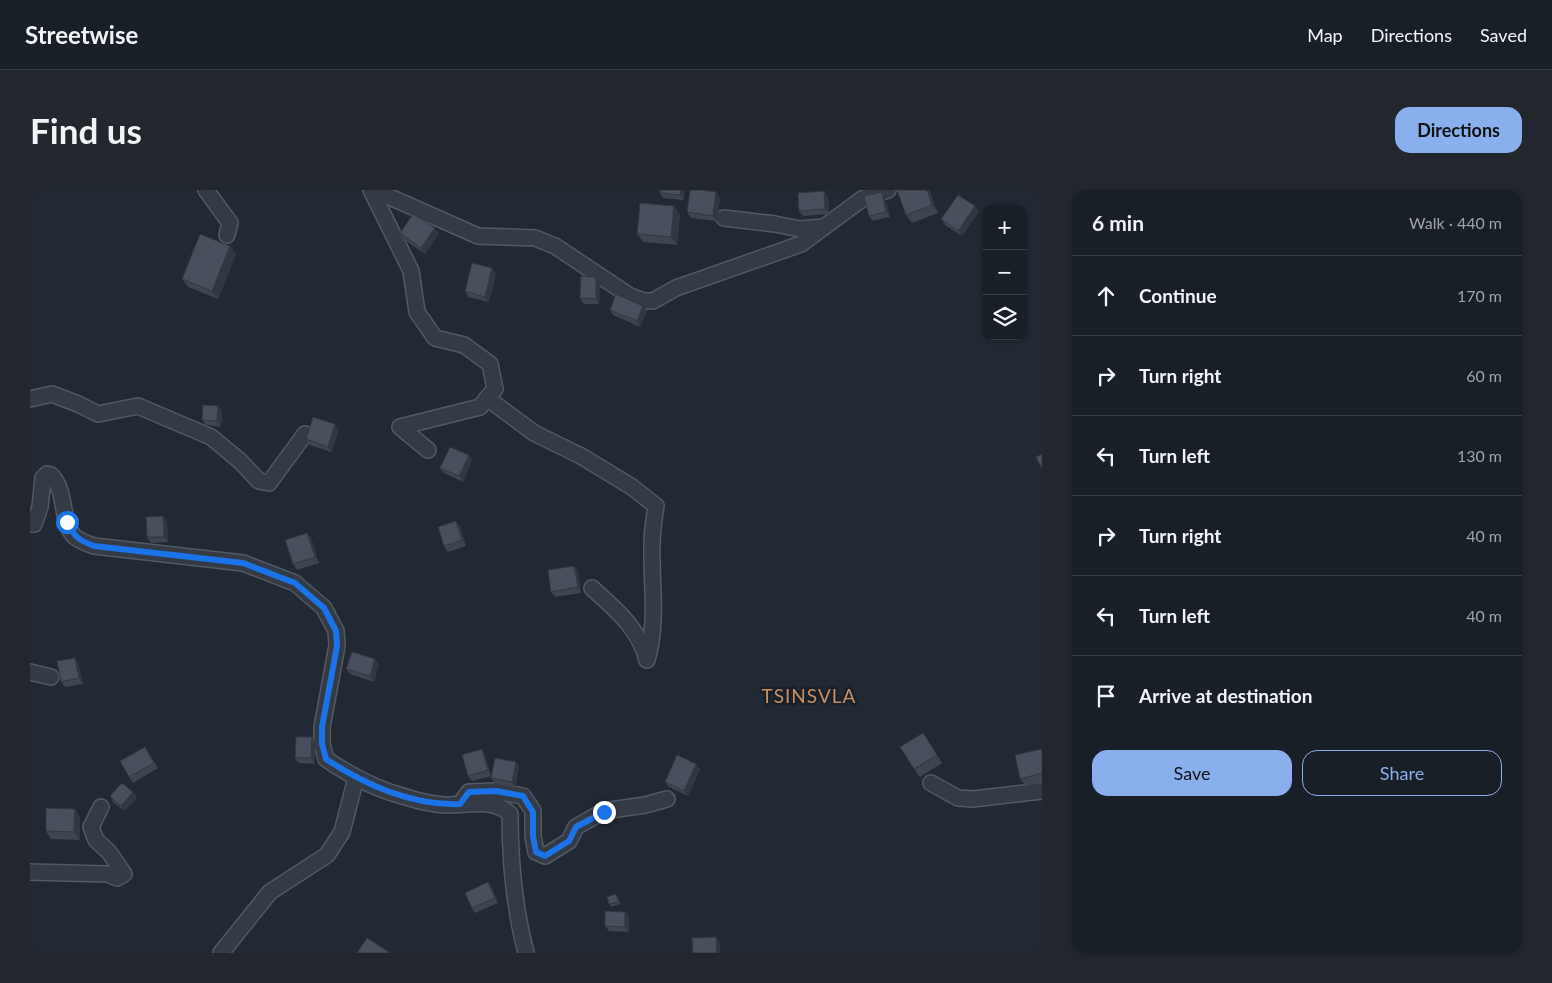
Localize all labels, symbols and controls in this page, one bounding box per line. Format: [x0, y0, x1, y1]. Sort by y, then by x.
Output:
text: Streetwise [25, 20, 138, 49]
text: Map [1307, 24, 1343, 46]
text: Directions [1371, 24, 1452, 46]
text: Saved [1480, 24, 1527, 46]
button: Directions [1395, 107, 1522, 153]
text: Find us [30, 109, 142, 151]
map controls [982, 205, 1027, 340]
button: + [982, 205, 1027, 250]
text: 6 min [1092, 210, 1144, 235]
text: Walk · 440 m [1409, 213, 1502, 232]
button: − [982, 250, 1027, 295]
icon: ahead [1092, 282, 1120, 310]
text: Continue [1139, 284, 1217, 307]
text: 170 m [1457, 286, 1502, 305]
button: layers [982, 295, 1027, 340]
icon: right [1092, 362, 1120, 390]
text: Turn right [1139, 364, 1221, 387]
text: 60 m [1466, 366, 1502, 385]
icon: left [1092, 442, 1120, 470]
text: Turn left [1139, 444, 1210, 467]
text: 130 m [1457, 446, 1502, 465]
route start [56, 511, 79, 534]
icon: right [1092, 522, 1120, 550]
text: Turn right [1139, 524, 1221, 547]
text: 40 m [1466, 526, 1502, 545]
icon: left [1092, 602, 1120, 630]
text: Turn left [1139, 604, 1210, 627]
text: 40 m [1466, 606, 1502, 625]
icon: arrive [1092, 682, 1120, 710]
district label: TSINSVLA [762, 684, 856, 707]
text: Arrive at destination [1139, 684, 1312, 707]
button: Save [1092, 750, 1292, 796]
button: Share [1302, 750, 1502, 796]
route end [593, 801, 616, 824]

